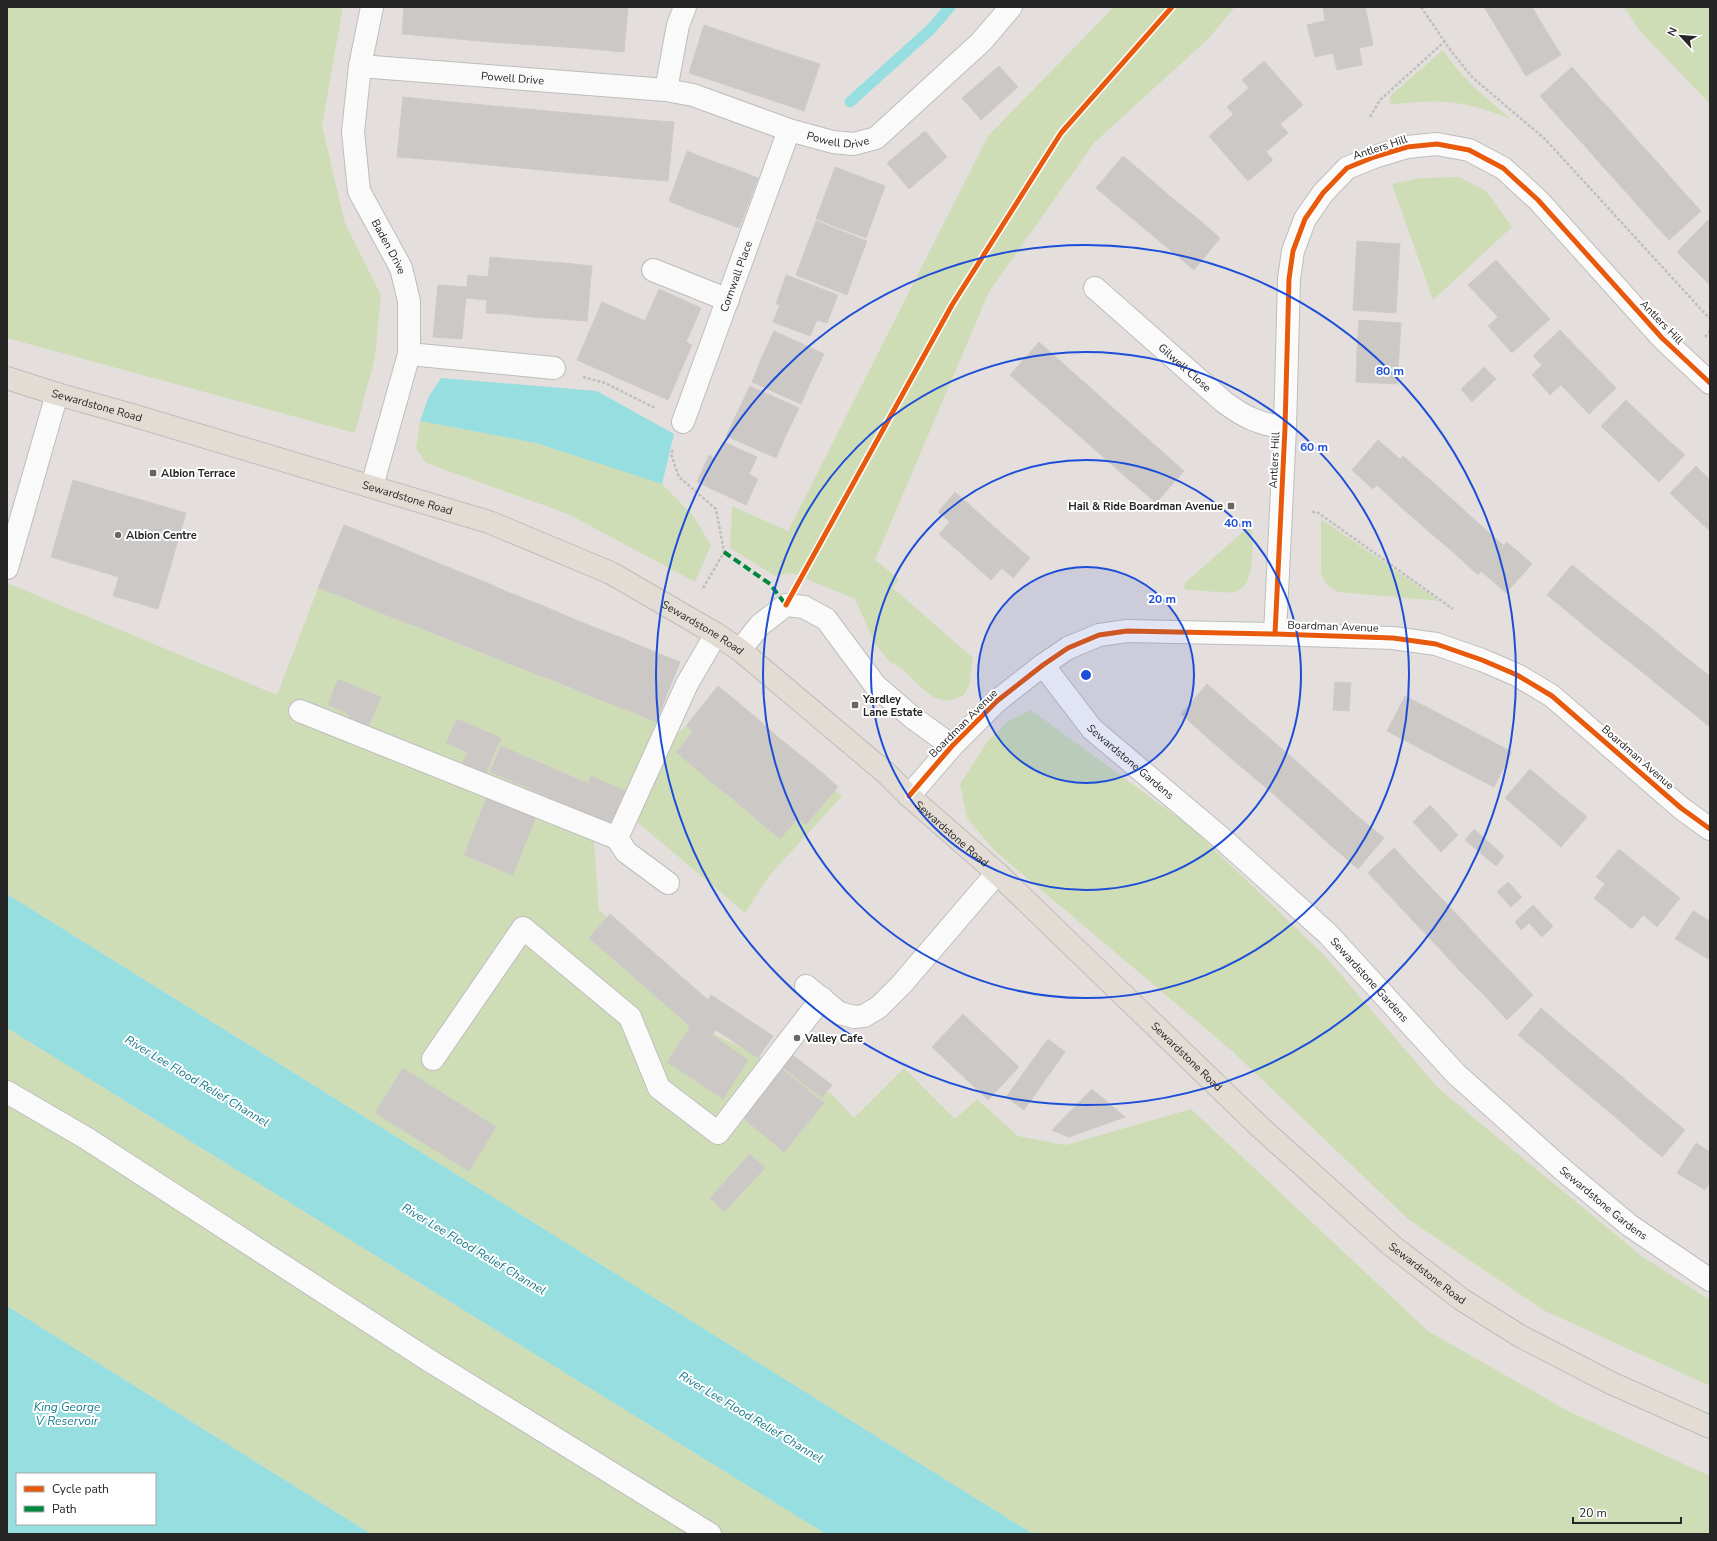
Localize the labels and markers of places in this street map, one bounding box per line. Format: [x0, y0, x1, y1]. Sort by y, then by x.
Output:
place label: Albion Terrace [161, 466, 235, 481]
marker: Albion Terrace [148, 468, 158, 478]
place label: Hail & Ride Boardman Avenue [1068, 499, 1223, 514]
marker: Hail & Ride Boardman Avenue [1226, 501, 1236, 511]
place label: Albion Centre [126, 528, 197, 543]
marker: Albion Centre [113, 530, 123, 540]
centre of rings [1079, 668, 1093, 682]
place label: Yardley Lane Estate [862, 692, 923, 720]
marker: Yardley Lane Estate [850, 700, 860, 710]
place label: Valley Cafe [804, 1031, 863, 1046]
marker: Valley Cafe [792, 1033, 802, 1043]

